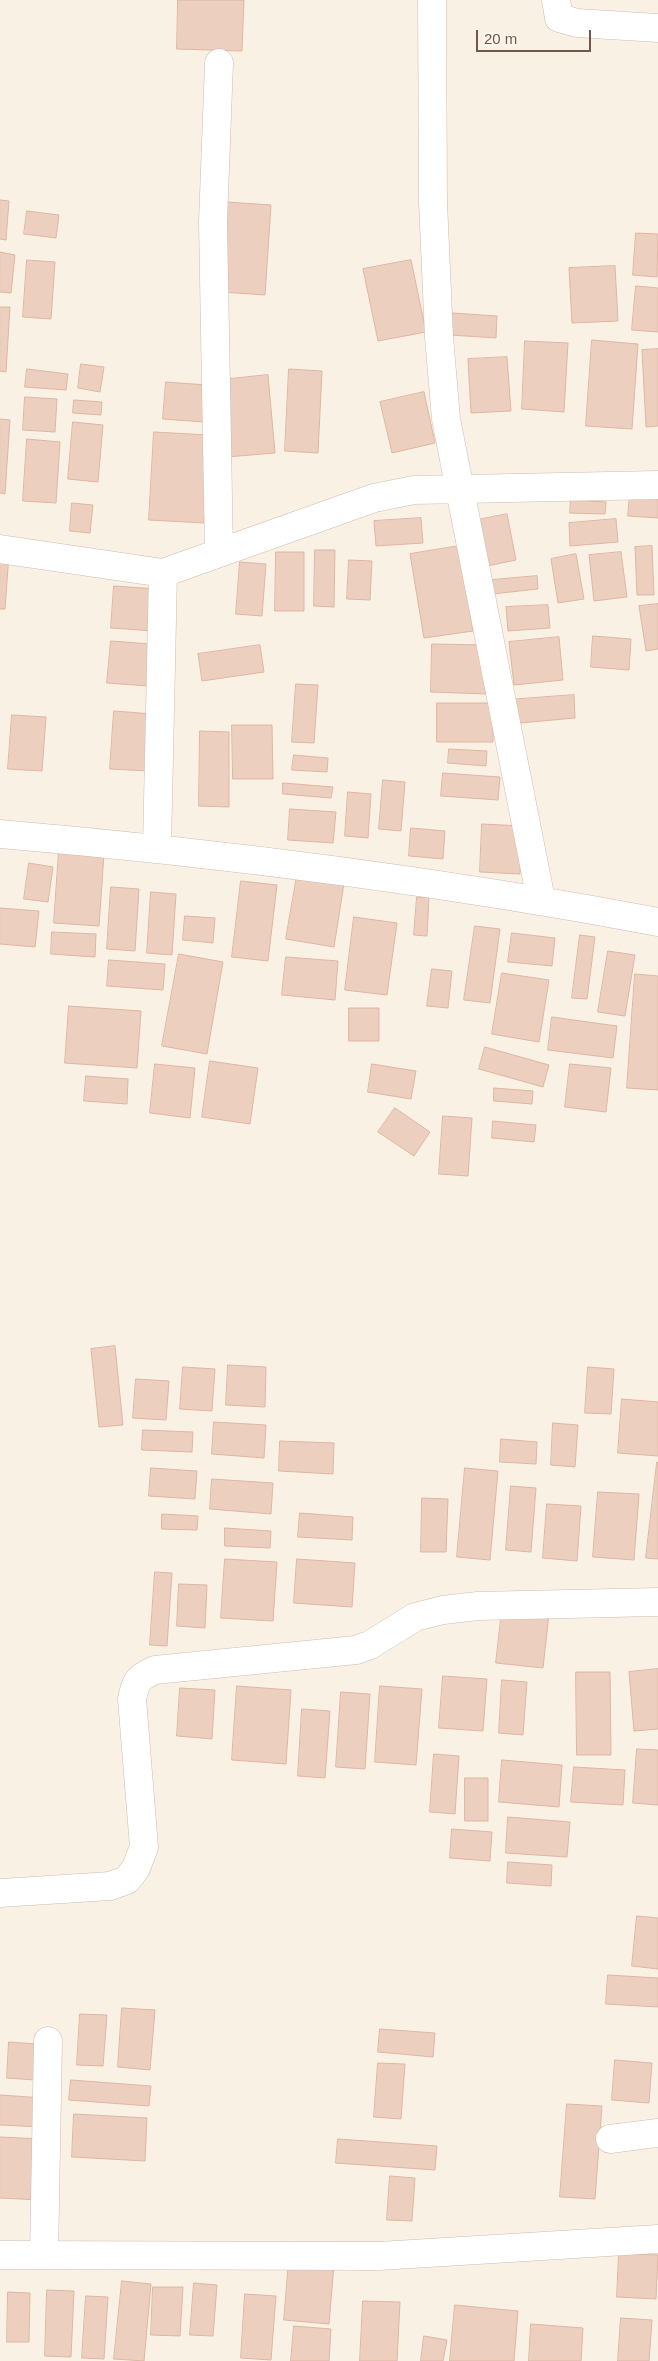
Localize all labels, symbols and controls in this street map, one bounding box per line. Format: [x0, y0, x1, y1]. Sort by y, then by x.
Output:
scale bar [478, 20, 593, 52]
text: 20 m [484, 30, 517, 47]

